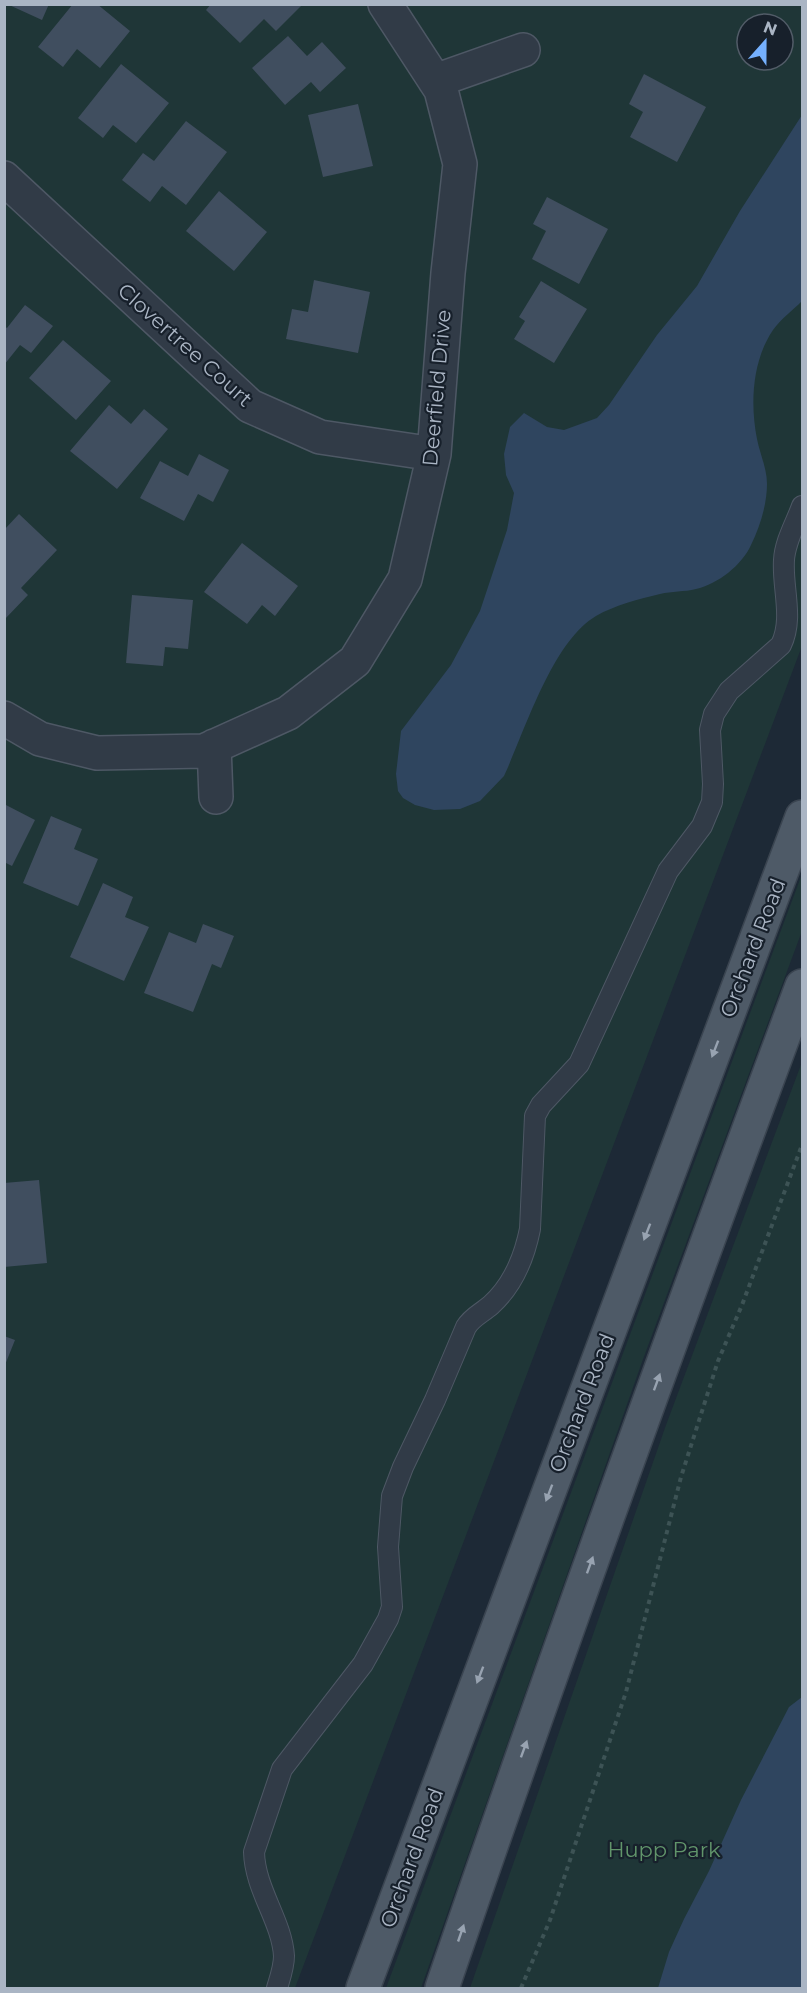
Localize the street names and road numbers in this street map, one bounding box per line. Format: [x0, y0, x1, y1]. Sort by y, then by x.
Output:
street label: Clovertree Court [113, 278, 258, 412]
street label: Deerfield Drive [417, 309, 456, 467]
street label: Orchard Road [715, 875, 791, 1021]
street label: Orchard Road [544, 1330, 620, 1476]
street label: Orchard Road [375, 1785, 448, 1931]

